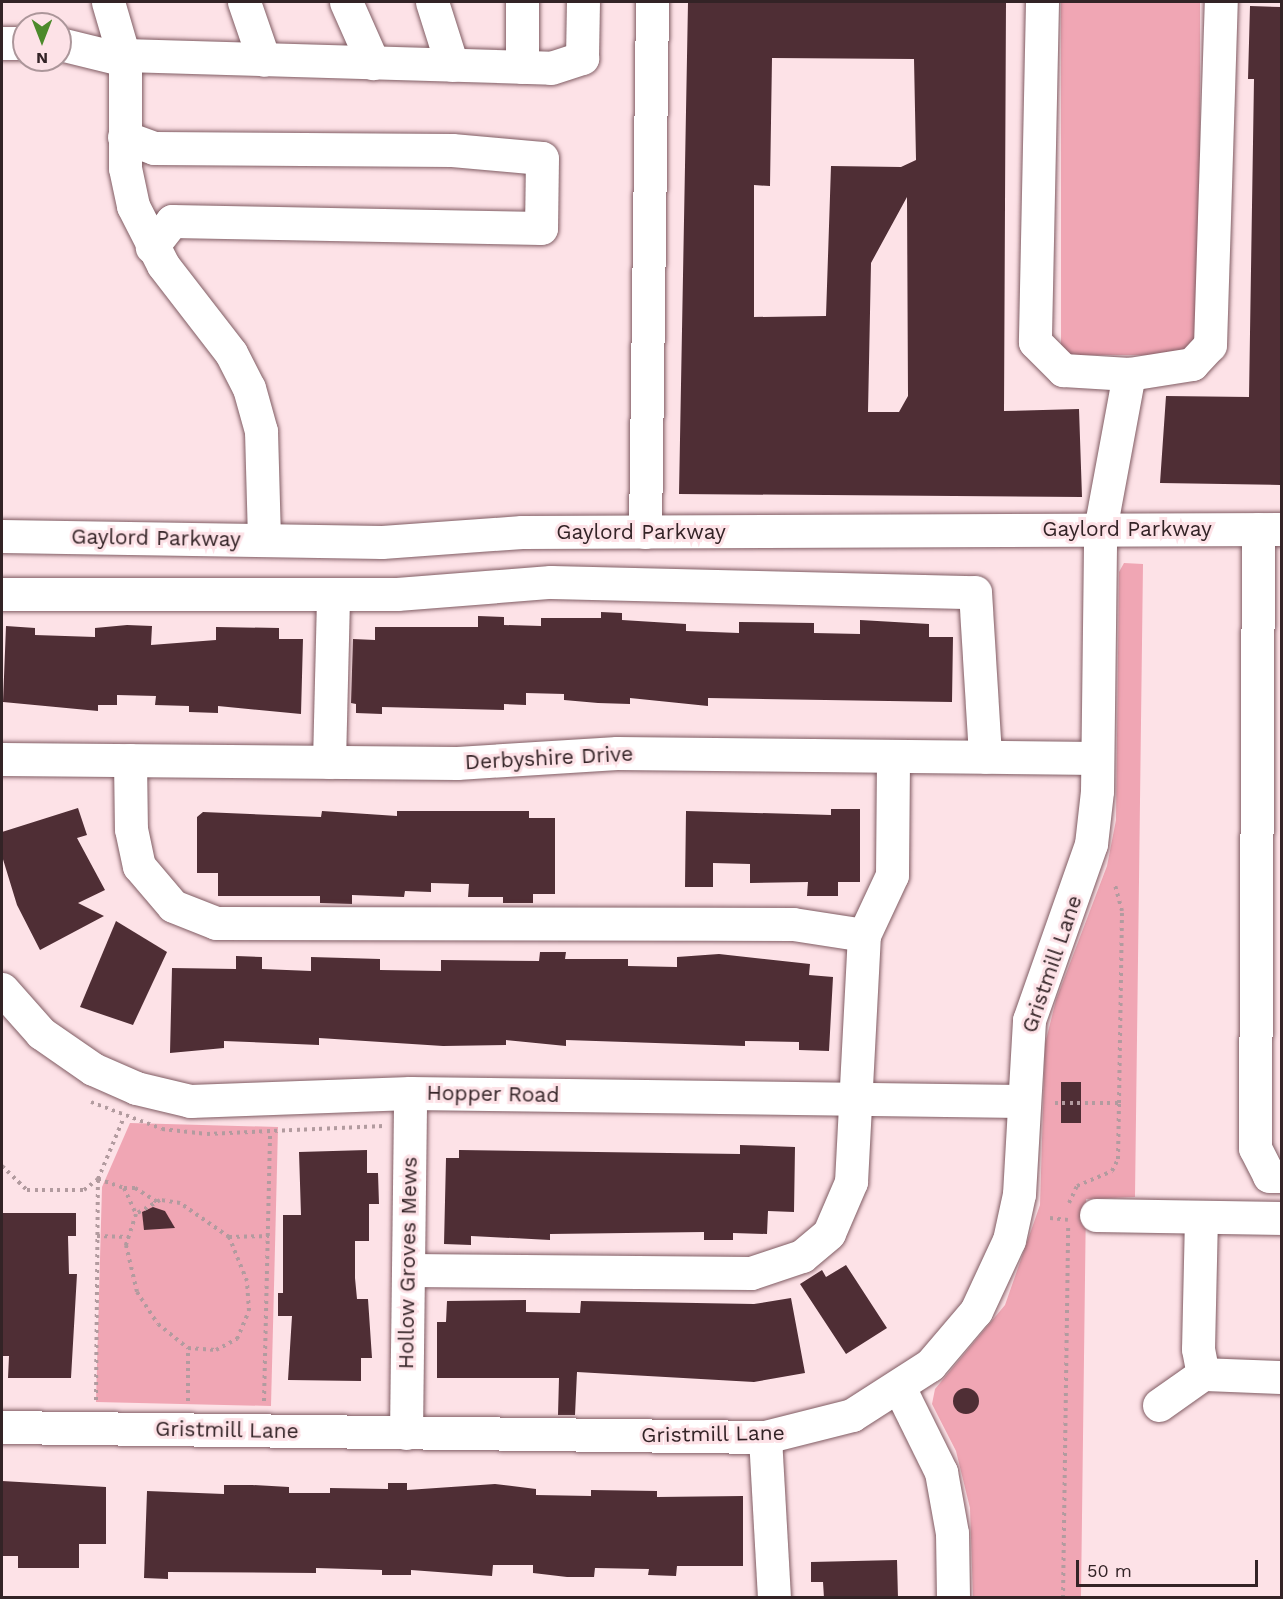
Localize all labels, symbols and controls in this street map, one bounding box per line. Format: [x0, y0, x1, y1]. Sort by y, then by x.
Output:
north arrow [12, 12, 72, 72]
text: N [36, 49, 48, 68]
street label: Gaylord Parkway [1042, 516, 1212, 542]
street label: Gaylord Parkway [556, 519, 726, 545]
street label: Gaylord Parkway [71, 524, 241, 552]
street label: Derbyshire Drive [464, 741, 634, 775]
street label: Gristmill Lane [1017, 892, 1087, 1036]
street label: Hopper Road [426, 1080, 560, 1108]
street label: Hollow Groves Mews [394, 1156, 422, 1370]
street label: Gristmill Lane [155, 1416, 299, 1444]
street label: Gristmill Lane [641, 1420, 785, 1448]
scale bar [1079, 1548, 1260, 1586]
text: 50 m [1087, 1560, 1132, 1581]

